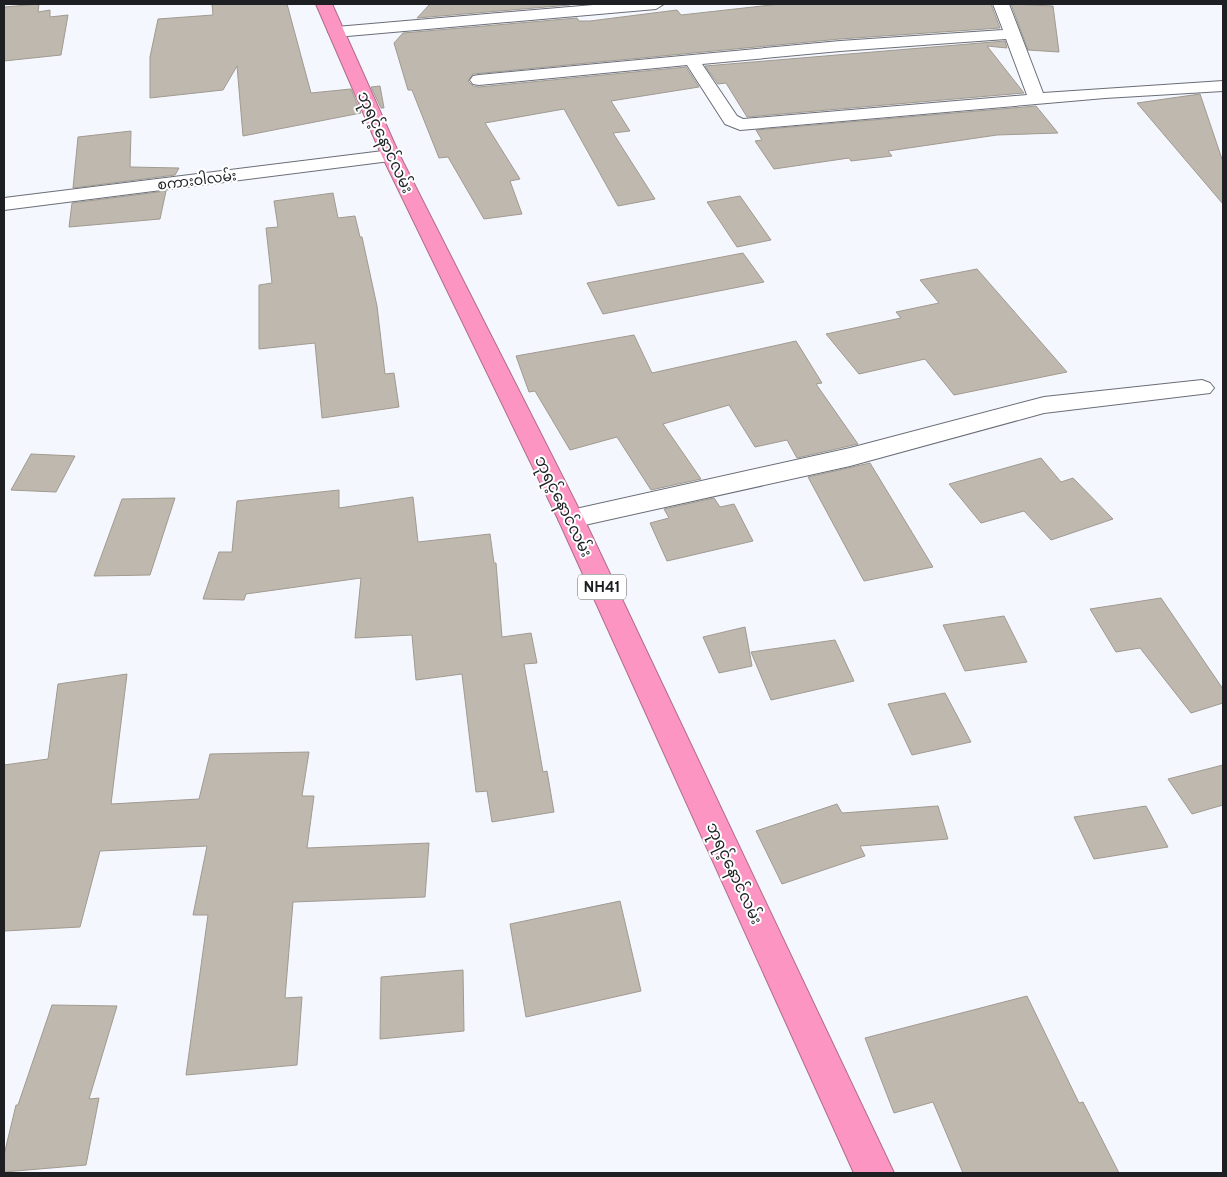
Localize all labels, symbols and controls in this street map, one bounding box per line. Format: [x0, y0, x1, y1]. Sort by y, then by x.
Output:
street label: ဘုရင့်နောင်လမ်း [349, 87, 419, 198]
street label: စကားဝါလမ်း [156, 165, 238, 195]
street label: ဘုရင့်နောင်လမ်း [526, 452, 598, 562]
road number: NH41 [578, 574, 626, 600]
street label: ဘုရင့်နောင်လမ်း [698, 818, 768, 929]

